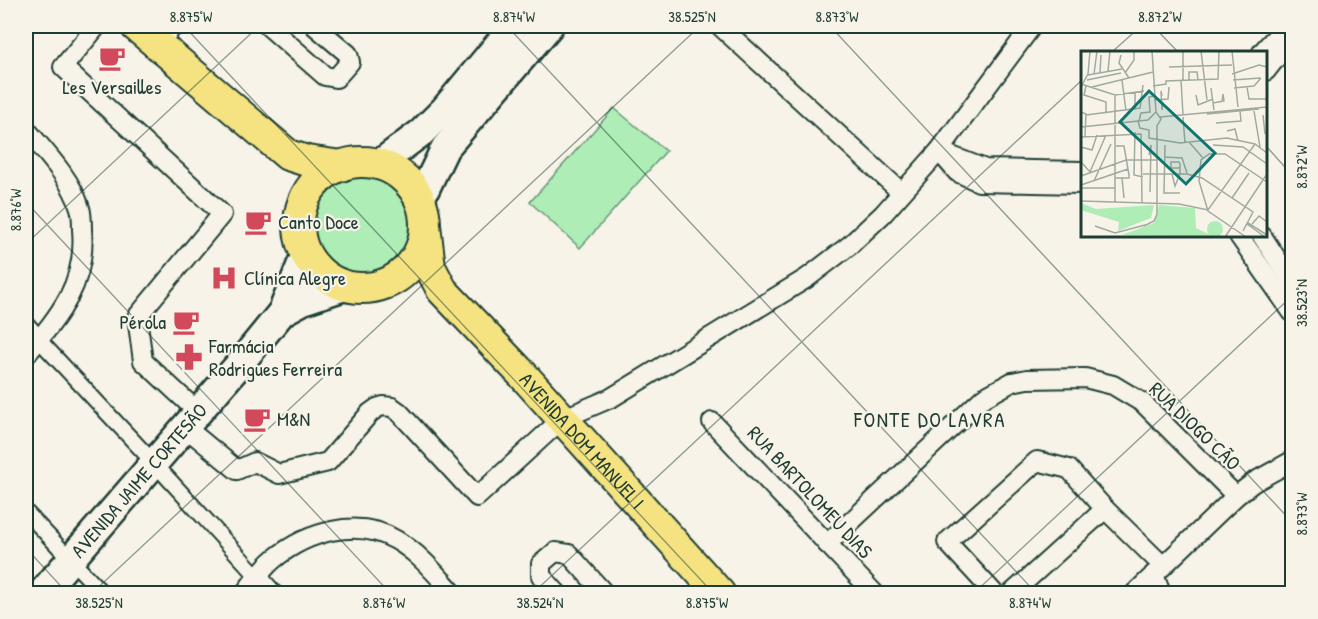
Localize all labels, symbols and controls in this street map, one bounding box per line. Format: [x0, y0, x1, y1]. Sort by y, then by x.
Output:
text: 8.875°W [170, 6, 213, 27]
text: 8.874°W [493, 6, 536, 27]
text: 38.525°N [668, 6, 716, 27]
text: 8.873°W [815, 6, 859, 27]
text: 8.872°W [1138, 6, 1182, 27]
cafe icon: Les Versailles [97, 43, 127, 73]
inset map [1081, 51, 1267, 237]
place label: Les Versailles [63, 73, 162, 100]
text: 8.872°W [1291, 145, 1312, 189]
text: 8.876°W [5, 188, 26, 231]
cafe icon: Canto Doce [243, 207, 273, 237]
place label: Canto Doce [278, 208, 359, 235]
hospital icon: Clínica Alegre [209, 263, 239, 293]
place label: Clínica Alegre [244, 264, 346, 291]
text: 38.523°N [1291, 279, 1312, 327]
cafe icon: Pérola [171, 307, 201, 337]
place label: Pérola [120, 308, 166, 335]
place label: Farmácia Rodrigues Ferreira [208, 332, 342, 382]
pharmacy icon: Farmácia Rodrigues Ferreira [174, 342, 204, 372]
street label: AVENIDA DOM MANUEL I [514, 366, 651, 514]
street label: RUA DIOGO CÃO [1144, 375, 1247, 476]
street label: AVENIDA JAIME CORTESÃO [64, 397, 213, 563]
cafe icon: M&N [242, 404, 272, 434]
place label: M&N [277, 405, 310, 432]
district label: FONTE DO LAVRA [853, 405, 1006, 434]
street label: RUA BARTOLOMEU DIAS [742, 420, 879, 564]
text: 8.873°W [1291, 492, 1312, 536]
text: 38.525°N [75, 592, 123, 613]
text: 8.876°W [363, 592, 406, 613]
text: 38.524°N [517, 592, 563, 613]
text: 8.875°W [686, 592, 729, 613]
text: 8.874°W [1009, 592, 1052, 613]

